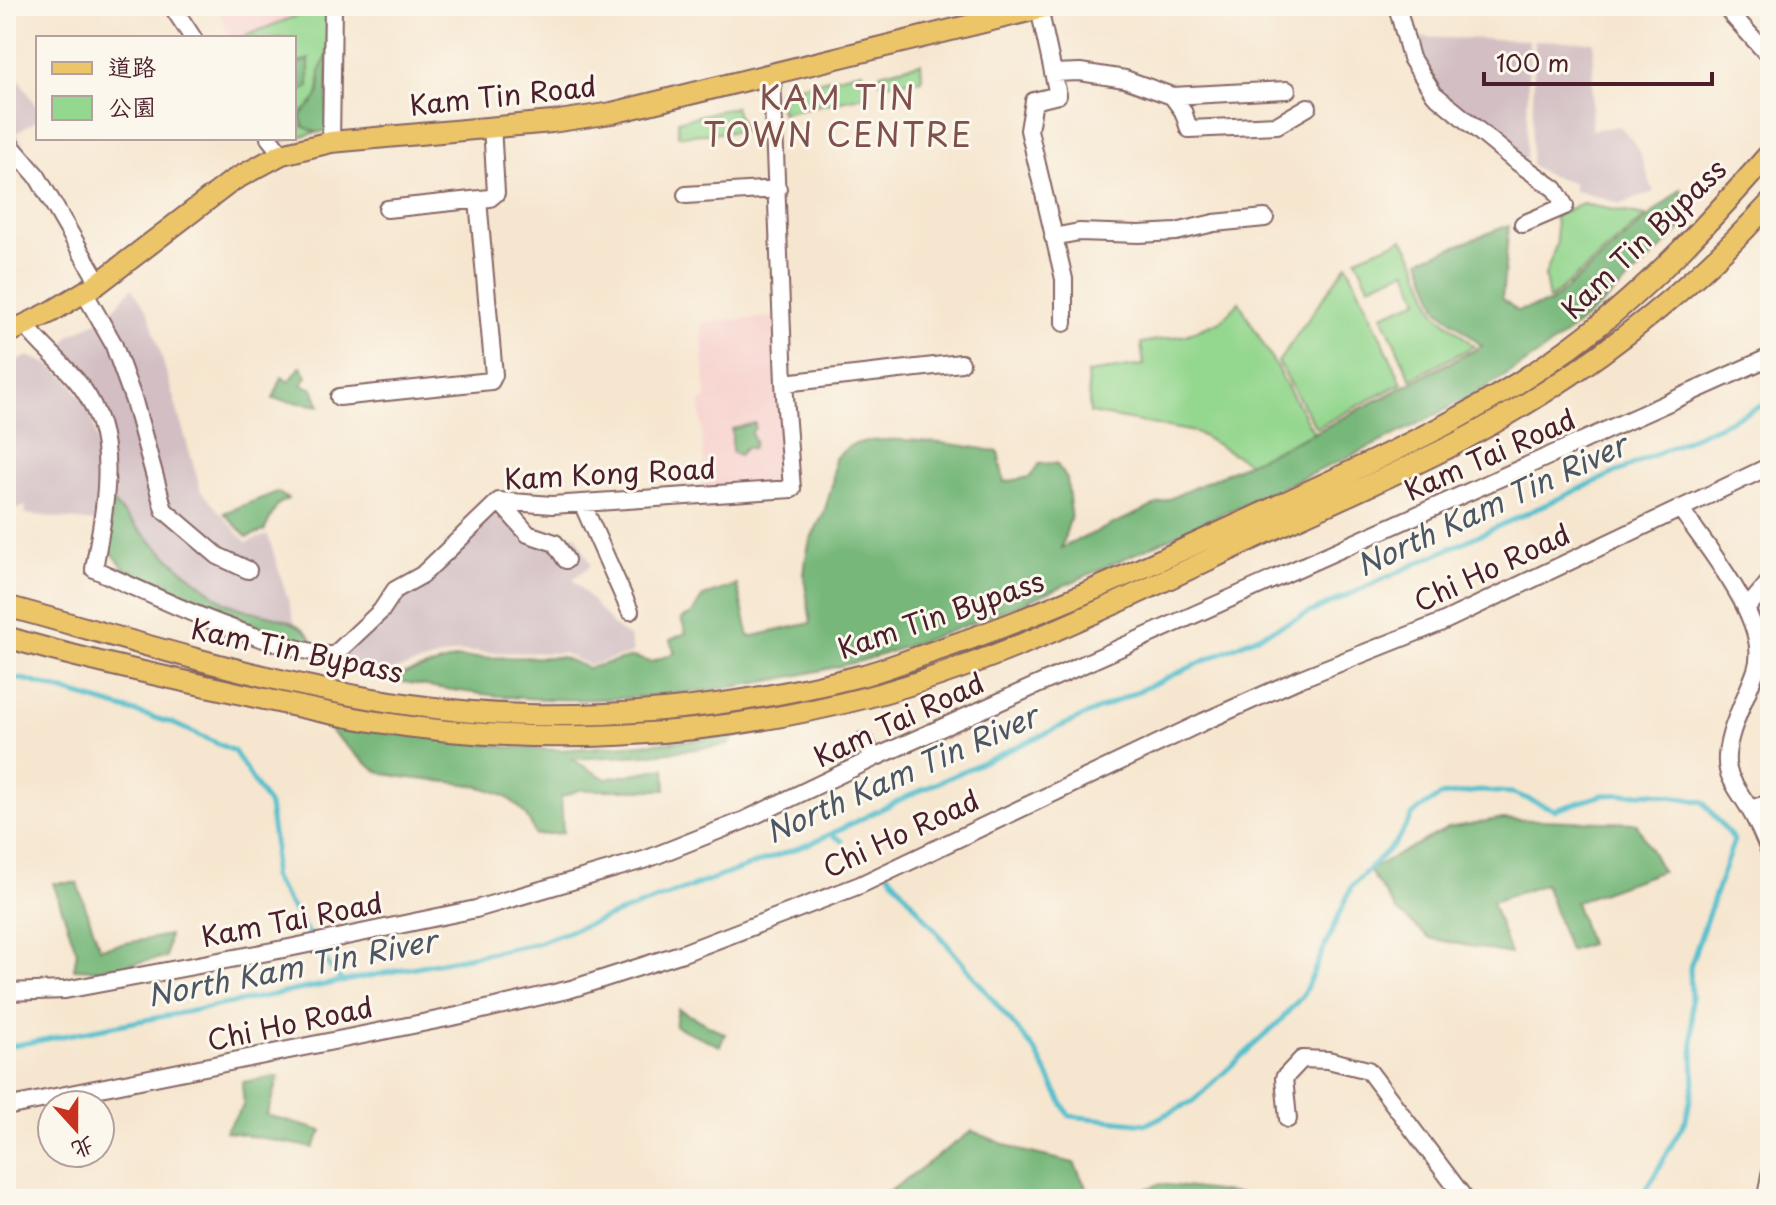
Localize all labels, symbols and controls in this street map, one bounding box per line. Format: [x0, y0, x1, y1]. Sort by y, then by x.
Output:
legend [36, 36, 296, 140]
scale bar [1484, 36, 1712, 86]
text: 100 m [1496, 44, 1569, 80]
text: 道路 [108, 48, 156, 84]
street label: Kam Tin Road [407, 63, 598, 126]
district label: KAM TIN TOWN CENTRE [703, 73, 973, 158]
text: 公園 [108, 88, 156, 124]
street label: Kam Tin Bypass [1550, 148, 1735, 328]
street label: Kam Tai Road [1397, 397, 1582, 511]
water label: North Kam Tin River [1348, 420, 1637, 586]
street label: Kam Kong Road [503, 445, 717, 500]
street label: Chi Ho Road [1406, 512, 1577, 622]
street label: Kam Tin Bypass [832, 558, 1049, 669]
street label: Kam Tin Bypass [187, 606, 407, 693]
street label: Kam Tai Road [806, 660, 991, 777]
water label: North Kam Tin River [758, 691, 1048, 853]
street label: Chi Ho Road [815, 778, 986, 888]
street label: Kam Tai Road [197, 880, 386, 957]
water label: North Kam Tin River [143, 916, 444, 1017]
street label: Chi Ho Road [203, 984, 377, 1061]
north arrow [36, 1089, 116, 1169]
text: 北 [68, 1130, 100, 1168]

